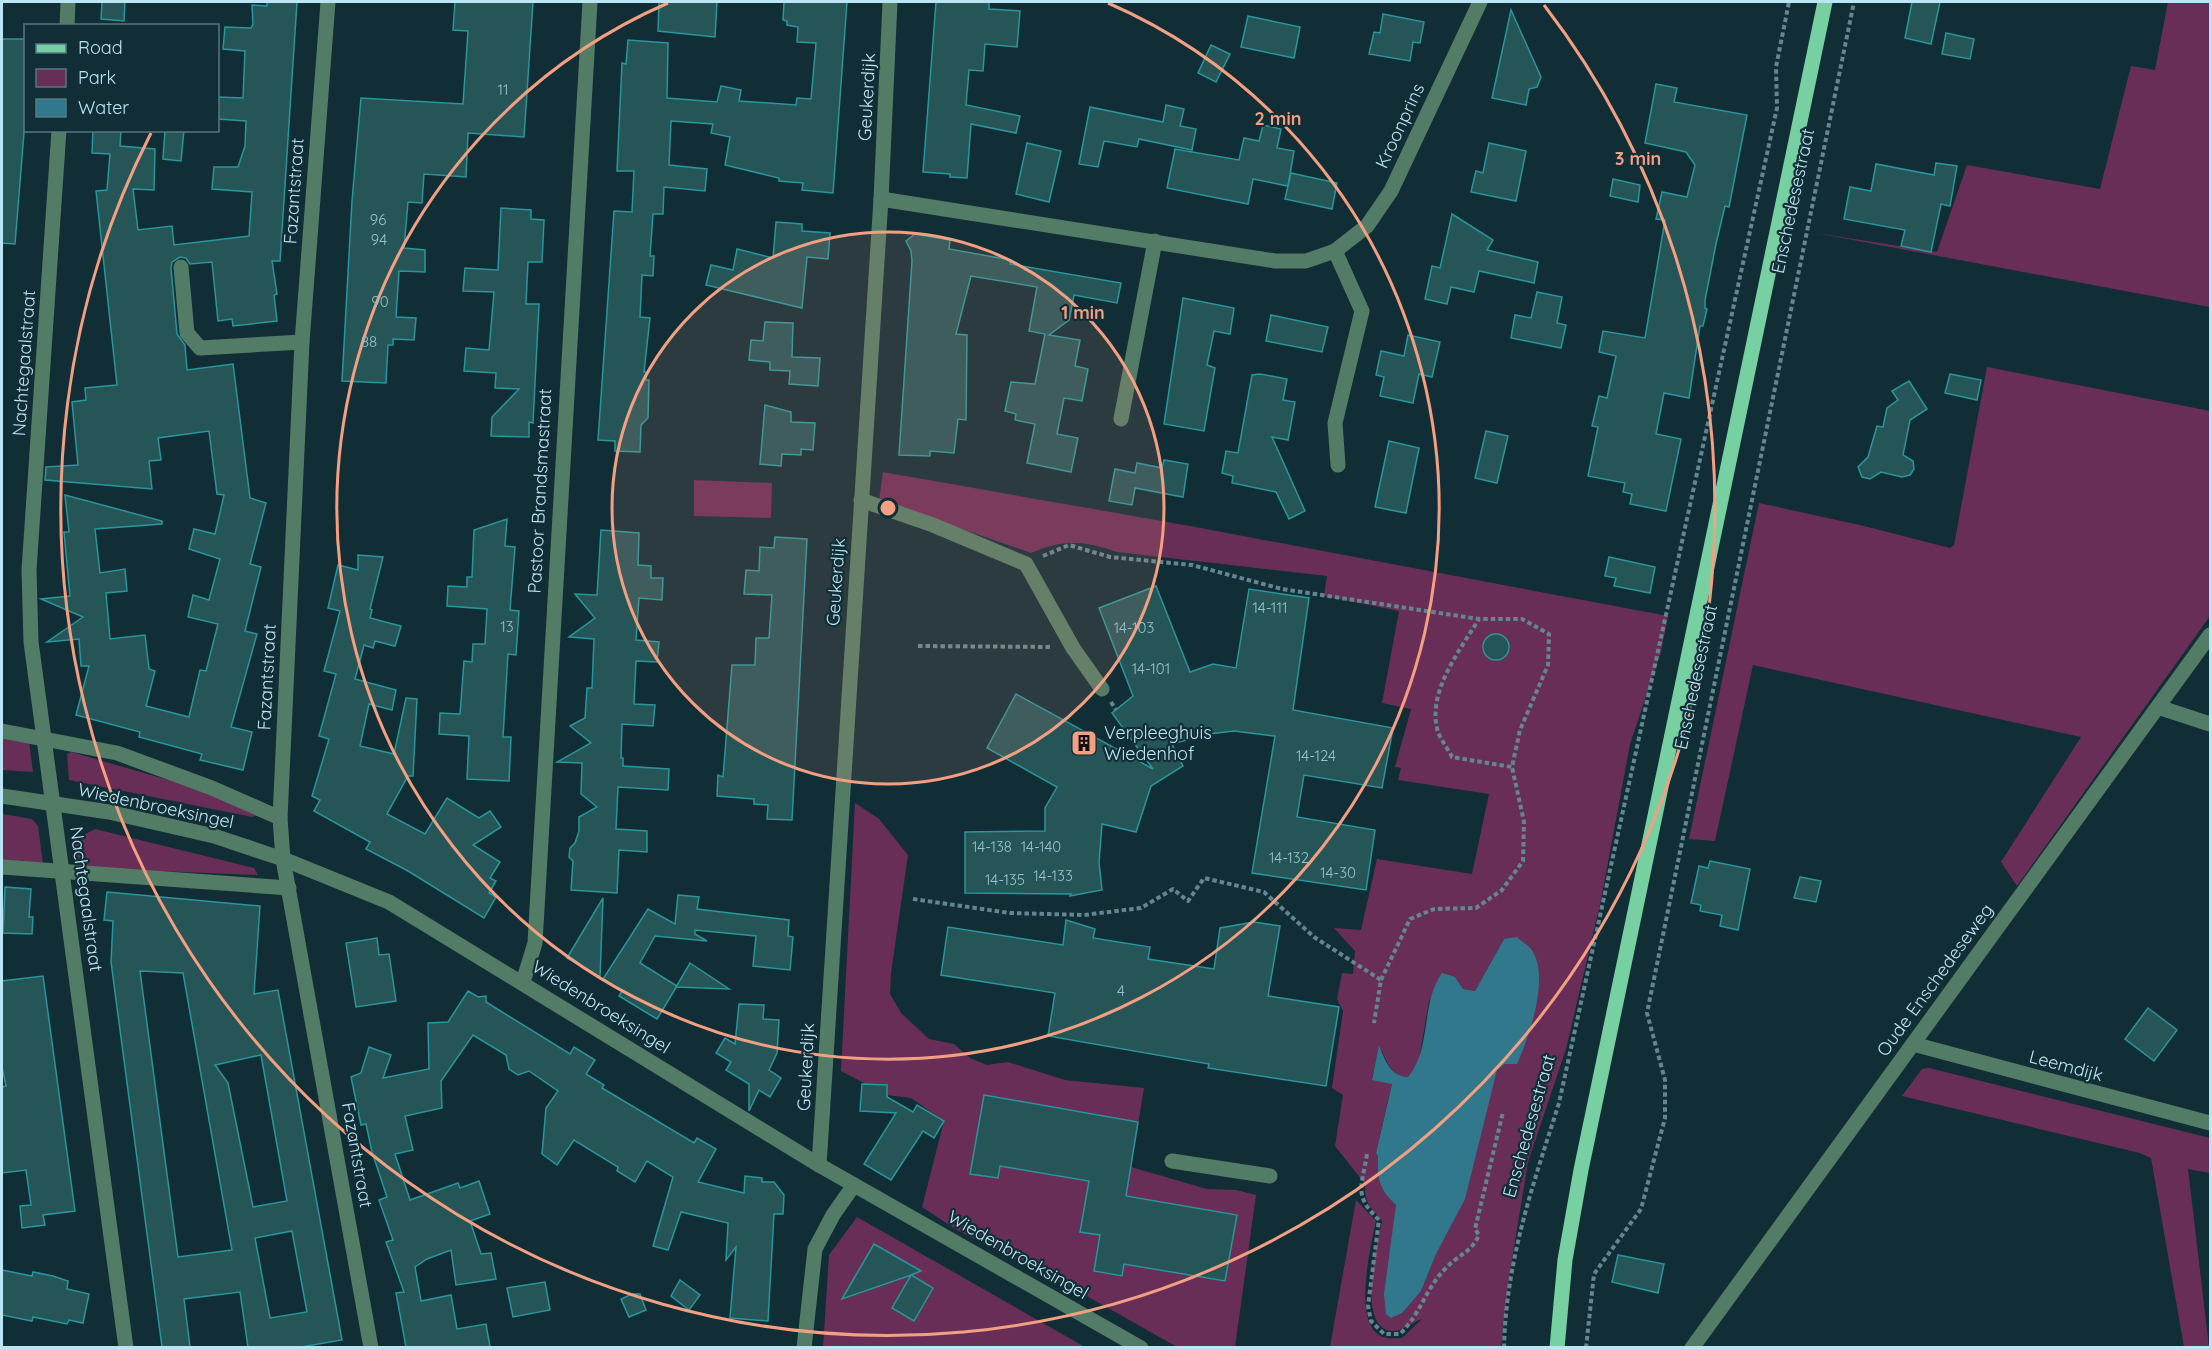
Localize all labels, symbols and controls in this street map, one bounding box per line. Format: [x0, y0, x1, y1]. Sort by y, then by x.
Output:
legend [24, 24, 219, 132]
text: Road [78, 36, 123, 59]
street label: Geukerdijk [853, 52, 880, 142]
text: Park [78, 66, 116, 89]
house number: 11 [497, 80, 509, 99]
street label: Kroonprins [1370, 80, 1429, 172]
text: Water [78, 96, 129, 119]
text: 2 min [1255, 107, 1301, 130]
street label: Enschedesestraat [1766, 126, 1819, 276]
street label: Fazantstraat [278, 137, 309, 245]
text: 3 min [1615, 147, 1661, 170]
house number: 96 [370, 210, 386, 229]
house number: 94 [371, 230, 387, 249]
street label: Nachtegaalstraat [7, 289, 40, 437]
house number: 90 [371, 292, 389, 311]
text: 1 min [1061, 301, 1105, 324]
house number: 88 [361, 332, 377, 351]
street label: Pastoor Brandsmastraat [523, 388, 556, 594]
centre of rings [878, 498, 898, 518]
street label: Geukerdijk [821, 537, 850, 627]
house number: 14-111 [1252, 598, 1288, 617]
street label: Enschedesestraat [1669, 602, 1722, 752]
house number: 13 [500, 617, 514, 636]
house number: 14-103 [1114, 618, 1154, 637]
street label: Fazantstraat [252, 623, 281, 731]
house number: 14-101 [1132, 659, 1170, 678]
place label: Verpleeghuis Wiedenhof [1104, 721, 1212, 765]
building icon: Verpleeghuis Wiedenhof [1069, 728, 1099, 758]
house number: 14-124 [1296, 746, 1336, 765]
street label: Wiedenbroeksingel [76, 778, 236, 833]
street label: Nachtegaalstraat [65, 825, 108, 973]
house number: 14-138 [972, 837, 1012, 856]
house number: 14-140 [1021, 837, 1061, 856]
house number: 14-132 [1269, 848, 1309, 867]
house number: 14-30 [1320, 863, 1356, 882]
house number: 14-133 [1033, 866, 1073, 885]
house number: 14-135 [985, 870, 1025, 889]
street label: Oude Enschedeseweg [1871, 899, 1998, 1061]
street label: Wiedenbroeksingel [528, 955, 675, 1058]
house number: 4 [1117, 981, 1125, 1000]
street label: Geukerdijk [792, 1022, 819, 1112]
street label: Leemdijk [2027, 1045, 2106, 1086]
street label: Enschedesestraat [1497, 1052, 1560, 1200]
street label: Fazantstraat [337, 1100, 378, 1209]
street label: Wiedenbroeksingel [944, 1205, 1093, 1304]

